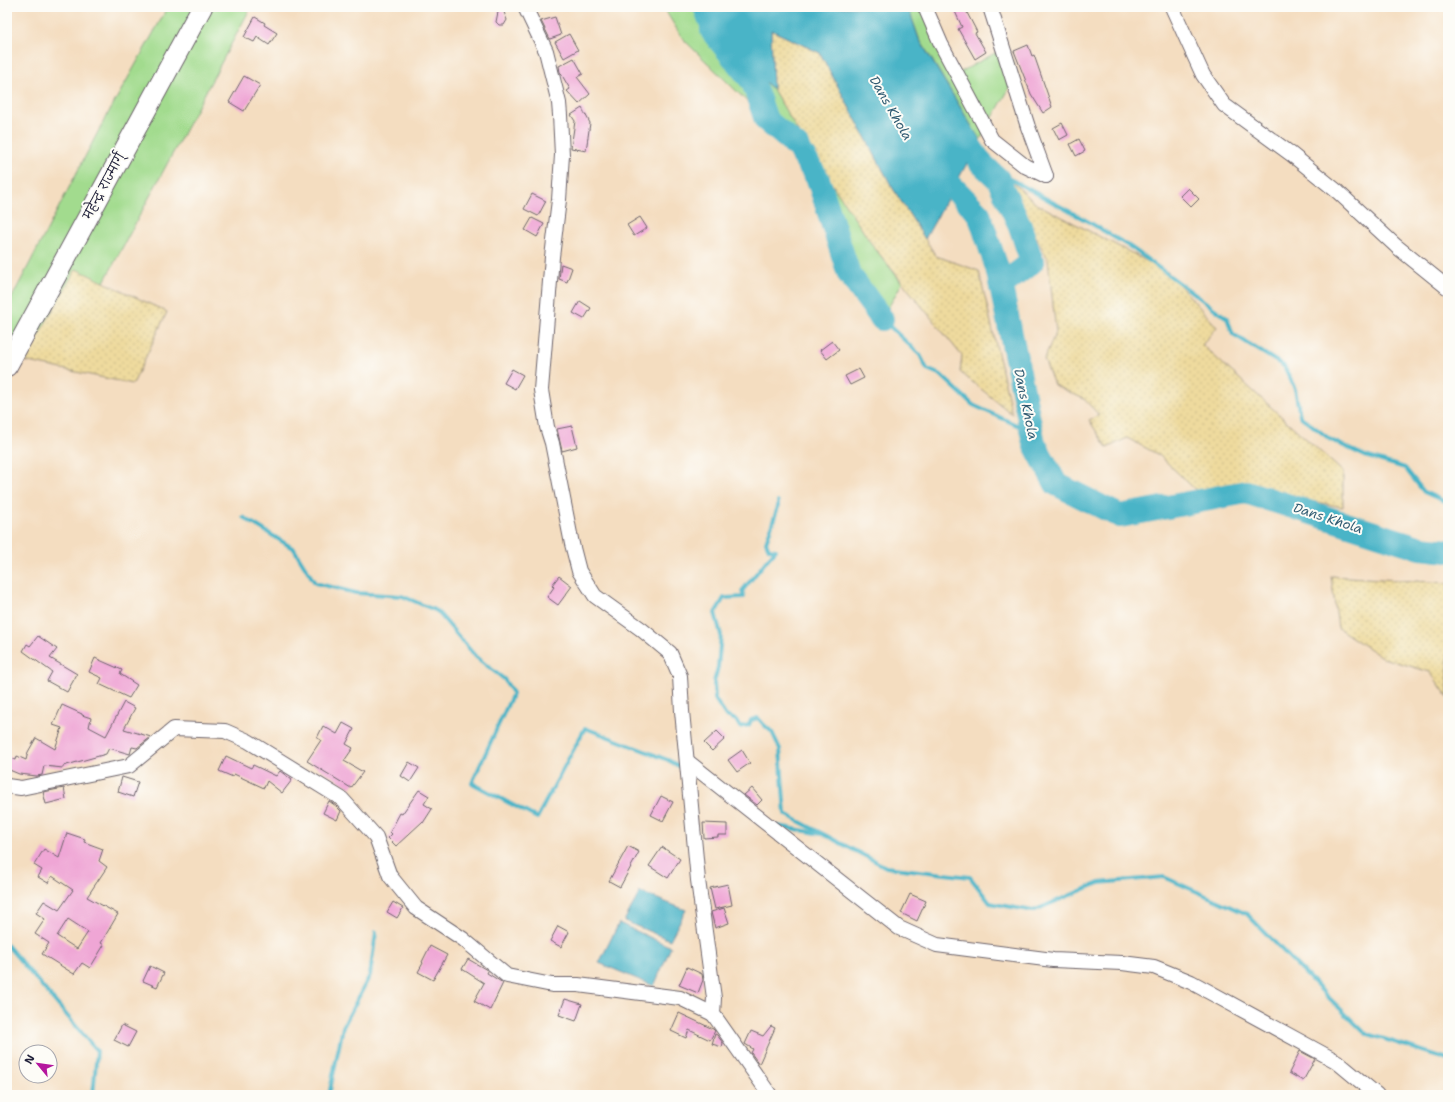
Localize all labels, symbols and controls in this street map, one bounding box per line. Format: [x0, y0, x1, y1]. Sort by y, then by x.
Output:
water label: Dans Khola [866, 73, 916, 143]
street label: महेन्द्र राज्मार्ग् [77, 148, 130, 224]
water label: Dans Khola [1010, 367, 1042, 441]
water label: Dans Khola [1291, 499, 1365, 537]
north arrow [18, 1044, 58, 1084]
text: N [21, 1052, 39, 1067]

